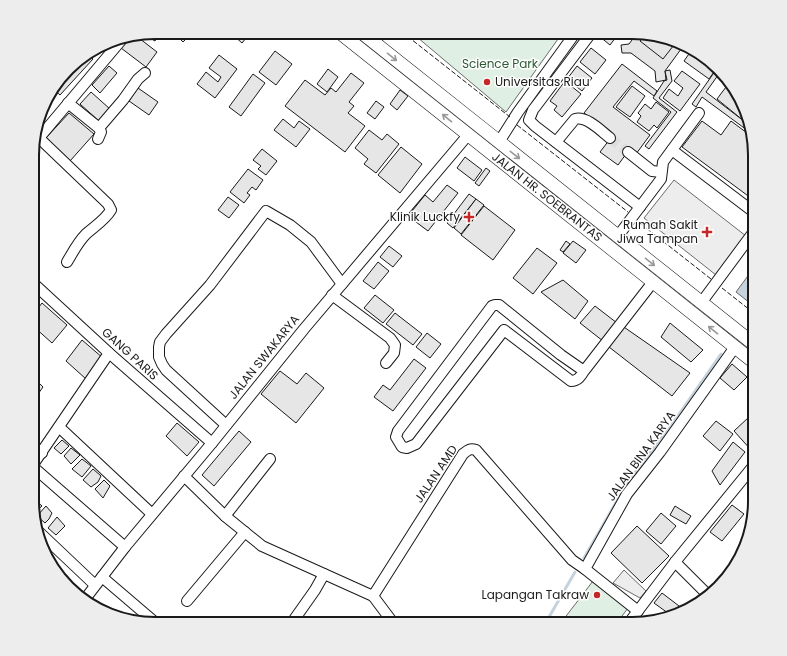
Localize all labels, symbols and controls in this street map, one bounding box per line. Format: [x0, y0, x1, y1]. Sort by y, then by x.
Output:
one-way arrow [386, 52, 397, 61]
park label: Science Park [462, 55, 539, 72]
place label: Universitas Riau [495, 73, 590, 90]
marker: Universitas Riau [482, 77, 492, 87]
one-way arrow [442, 114, 453, 123]
street label: JALAN HR. SOEBRANTAS [488, 148, 606, 245]
one-way arrow [510, 151, 521, 159]
place label: Klinik Luckfy [390, 208, 460, 225]
marker: Klinik Luckfy [463, 211, 475, 223]
place label: Rumah Sakit Jiwa Tampan [617, 216, 698, 247]
marker: Rumah Sakit Jiwa Tampan [701, 226, 713, 238]
one-way arrow [645, 257, 656, 266]
street label: JALAN SWAKARYA [224, 311, 303, 402]
street label: GANG PARIS [98, 324, 162, 384]
one-way arrow [708, 325, 719, 334]
street label: JALAN BINA KARYA [602, 407, 679, 504]
street label: JALAN AMD [410, 441, 461, 506]
place label: Lapangan Takraw [481, 586, 589, 603]
marker: Lapangan Takraw [592, 590, 602, 600]

